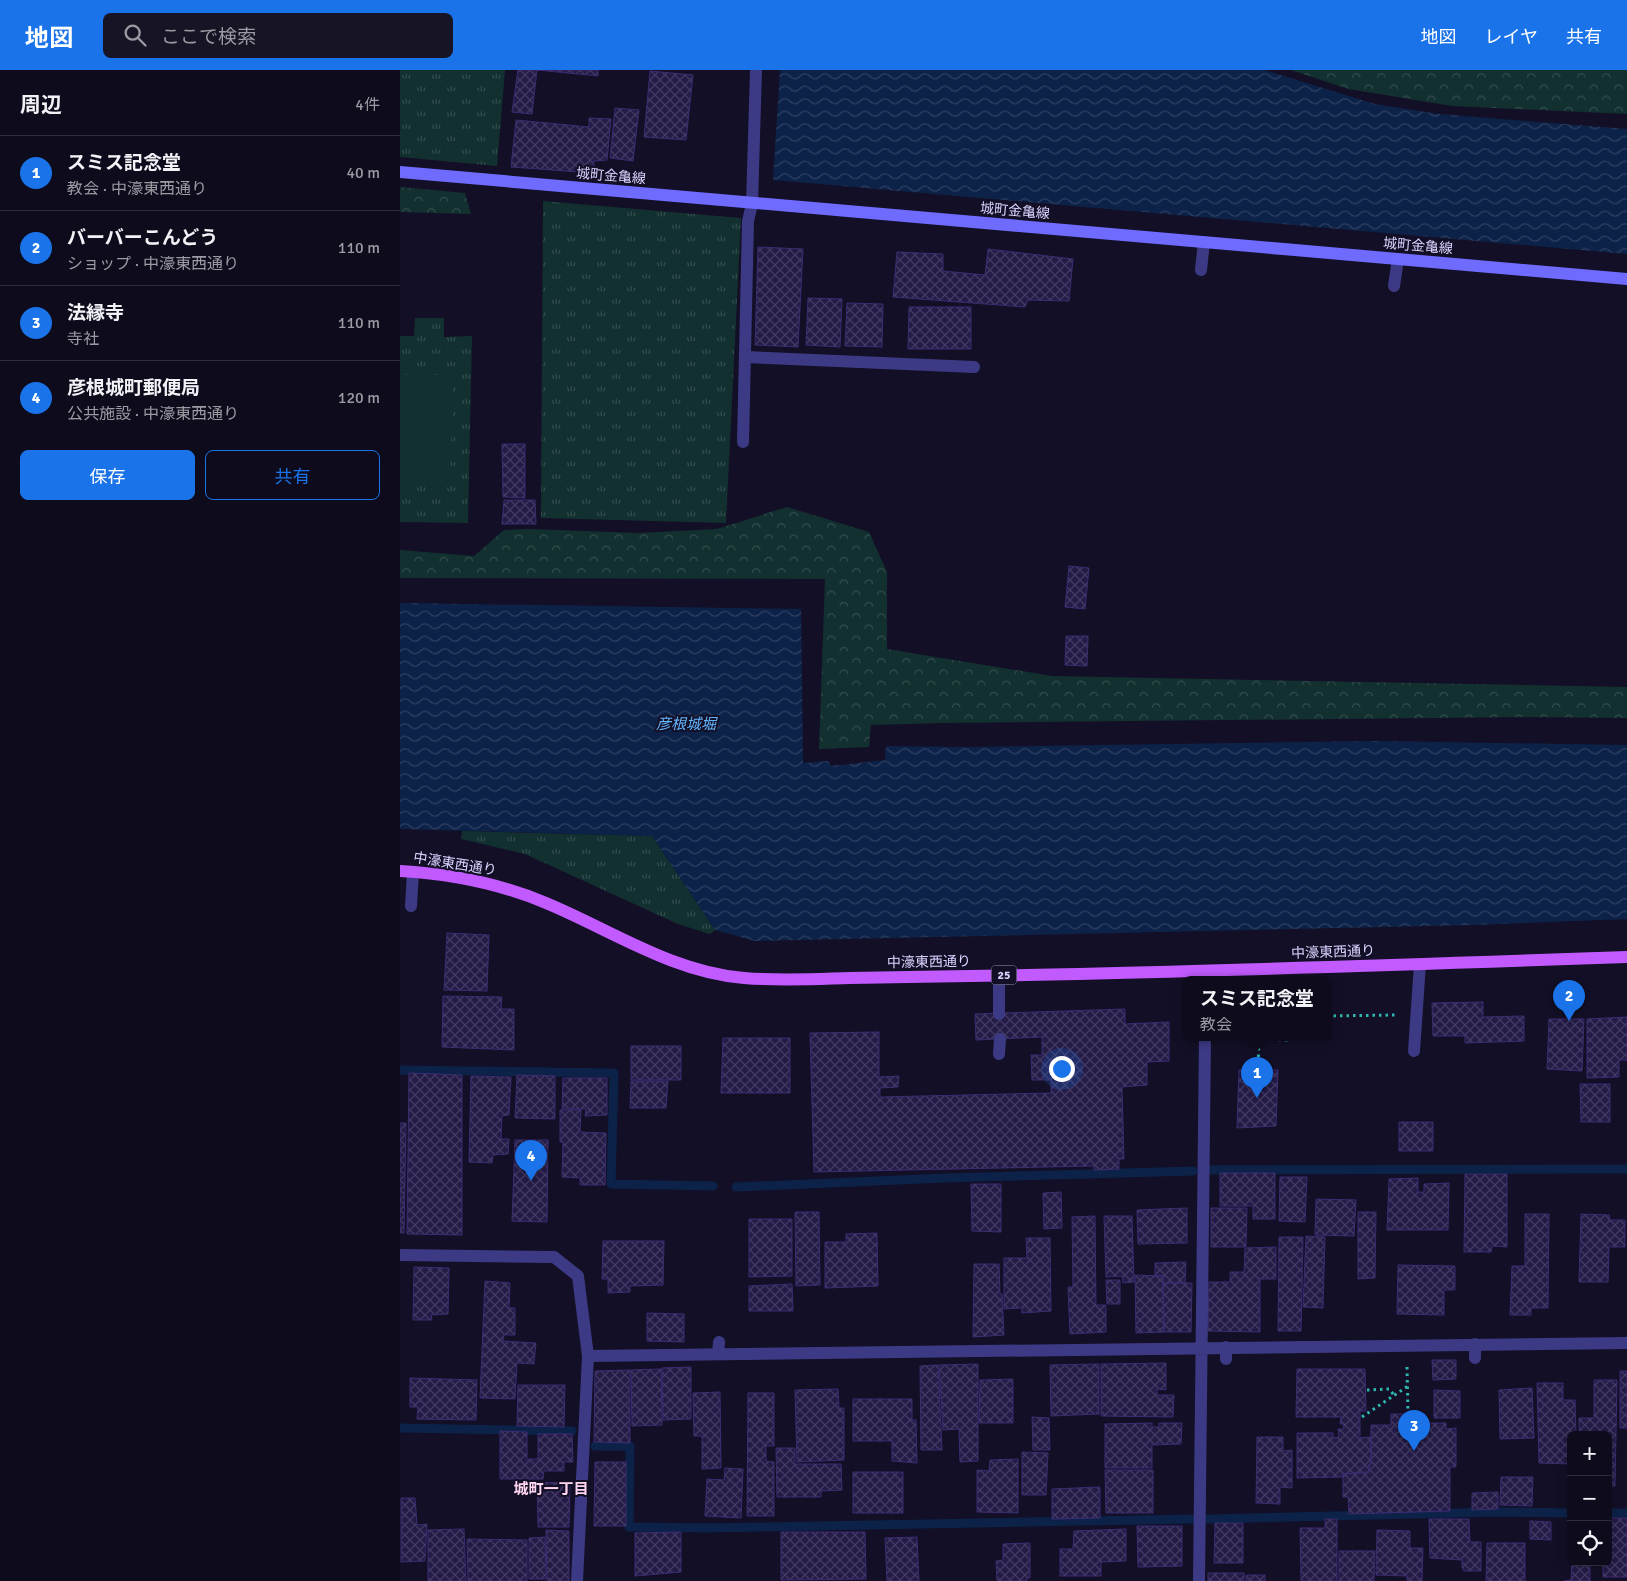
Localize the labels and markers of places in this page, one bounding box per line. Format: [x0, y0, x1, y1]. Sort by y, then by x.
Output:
pin: 2 [1553, 980, 1585, 1021]
pin: 1 [1241, 1057, 1273, 1098]
pin: 4 [515, 1140, 547, 1181]
pin: 3 [1398, 1410, 1430, 1451]

